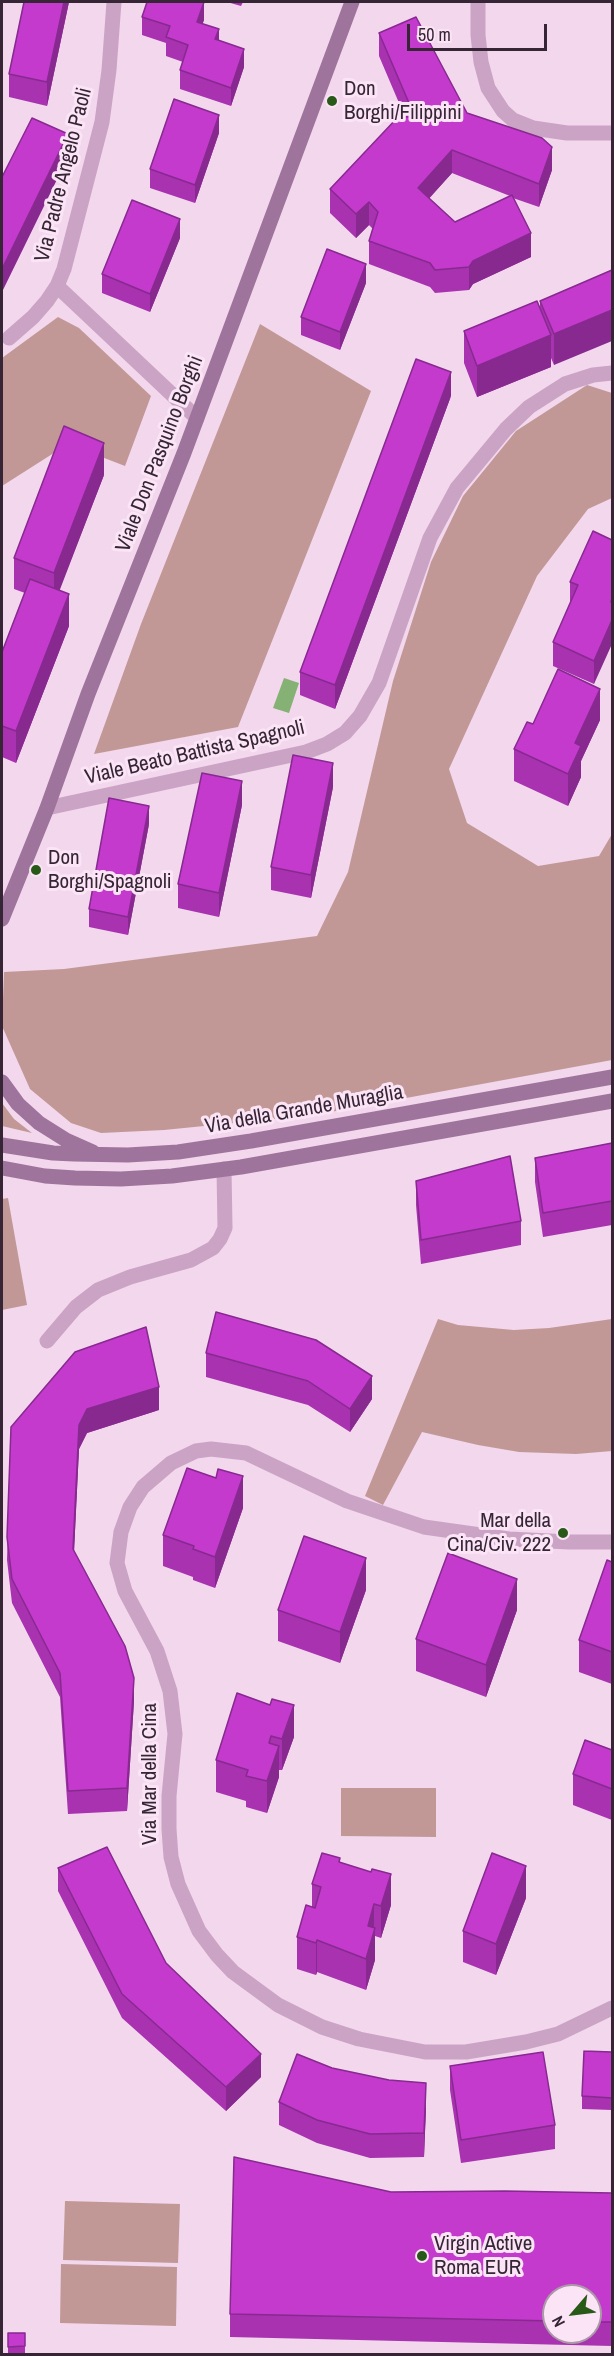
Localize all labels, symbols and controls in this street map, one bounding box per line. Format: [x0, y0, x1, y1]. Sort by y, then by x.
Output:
scale bar [410, 12, 550, 50]
text: 50 m [418, 22, 451, 47]
place label: Don Borghi/Filippini [344, 76, 462, 126]
street label: Via Padre Angelo Paoli [30, 85, 98, 265]
marker: Don Borghi/Filippini [325, 94, 339, 108]
street label: Viale Don Pasquino Borghi [111, 352, 209, 556]
street label: Viale Beato Battista Spagnoli [83, 715, 307, 791]
place label: Don Borghi/Spagnoli [48, 845, 172, 895]
marker: Don Borghi/Spagnoli [29, 863, 43, 877]
street label: Via della Grande Muraglia [203, 1080, 405, 1140]
place label: Mar della Cina/Civ. 222 [447, 1508, 551, 1558]
marker: Mar della Cina/Civ. 222 [556, 1526, 570, 1540]
street label: Via Mar della Cina [137, 1703, 163, 1845]
place label: Virgin Active Roma EUR [434, 2231, 532, 2281]
marker: Virgin Active Roma EUR [415, 2249, 429, 2263]
north arrow [542, 2284, 602, 2344]
text: N [546, 2312, 570, 2331]

